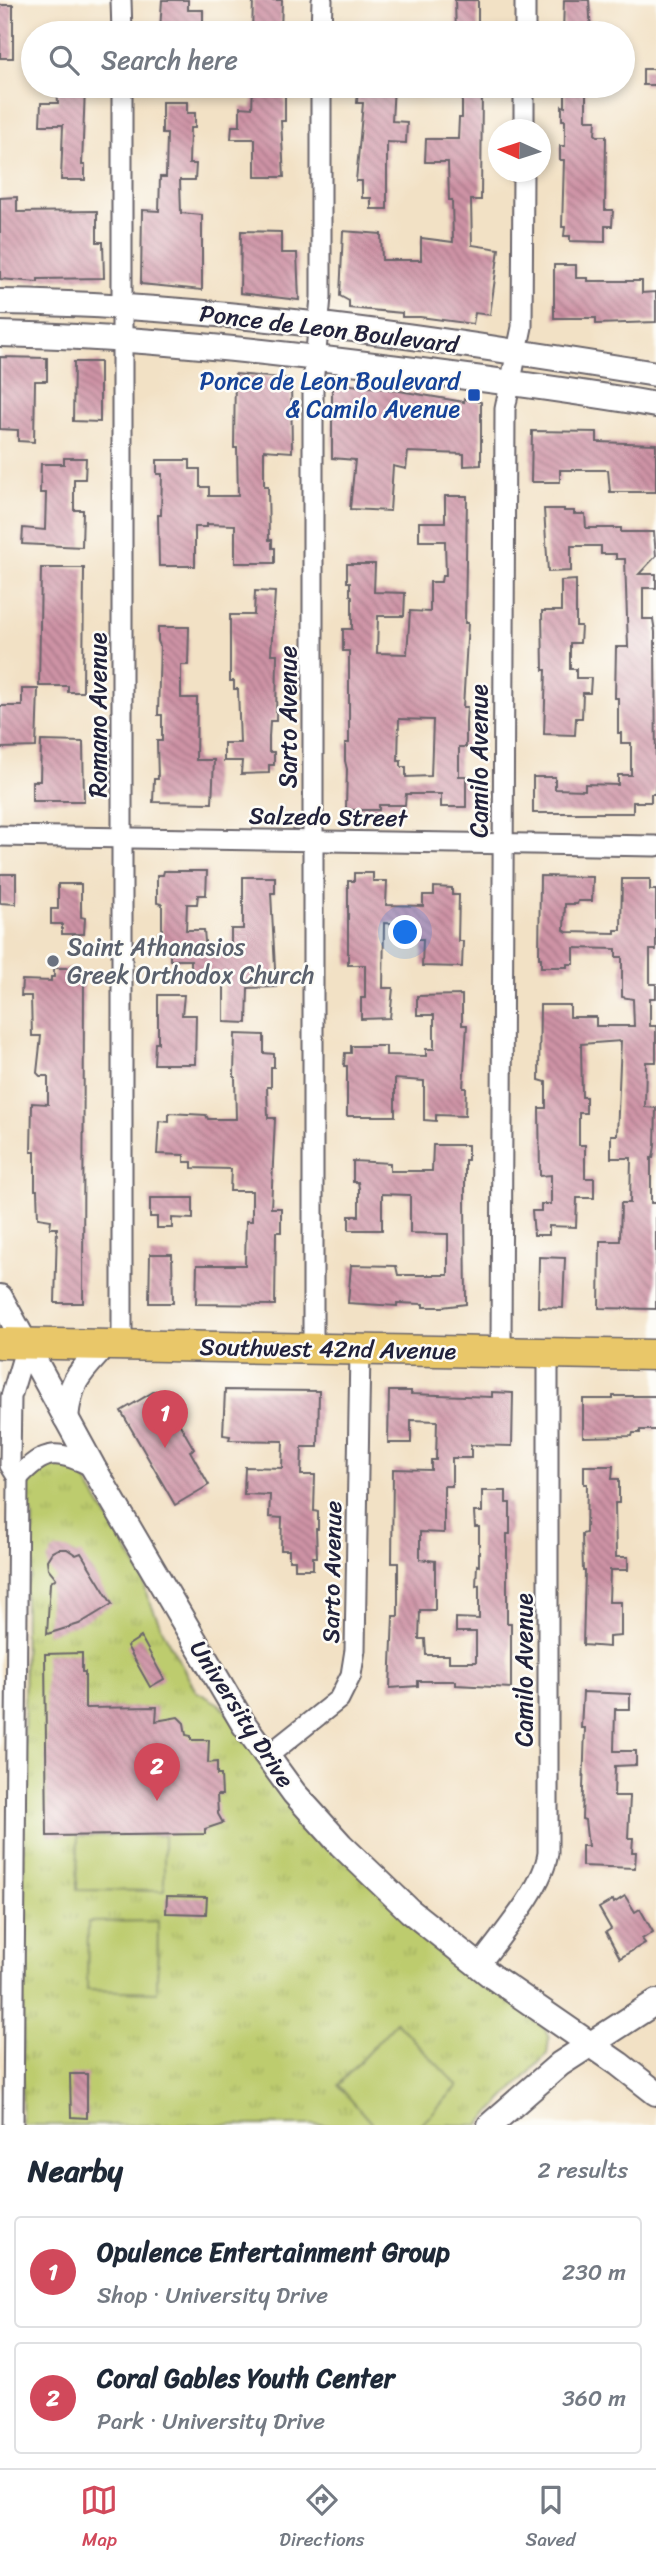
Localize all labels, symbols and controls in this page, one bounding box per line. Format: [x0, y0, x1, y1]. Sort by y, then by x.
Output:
search box [21, 21, 635, 98]
text: Search here [101, 37, 238, 83]
icon: search [45, 41, 83, 79]
north arrow [488, 119, 551, 182]
street label: Ponce de Leon Boulevard [197, 292, 462, 366]
place label: Ponce de Leon Boulevard & Camilo Avenue [200, 360, 461, 430]
marker: Ponce de Leon Boulevard & Camilo Avenue [466, 387, 482, 403]
street label: Romano Avenue [77, 632, 119, 797]
street label: Sarto Avenue [267, 646, 309, 788]
street label: Camilo Avenue [458, 684, 500, 838]
street label: Salzedo Street [249, 795, 409, 839]
your location [388, 915, 422, 949]
place label: Saint Athanasios Greek Orthodox Church [67, 926, 314, 996]
marker: Saint Athanasios Greek Orthodox Church [45, 953, 61, 969]
street label: Southwest 42nd Avenue [199, 1326, 457, 1372]
pin: 1 [142, 1390, 188, 1448]
street label: Sarto Avenue [310, 1500, 354, 1644]
street label: Camilo Avenue [503, 1593, 545, 1747]
street label: University Drive [178, 1631, 306, 1797]
pin: 2 [134, 1743, 180, 1801]
text: Nearby [28, 2144, 123, 2198]
text: 2 results [537, 2150, 628, 2191]
text: Opulence Entertainment Group [97, 2229, 450, 2275]
text: 1 [48, 2252, 58, 2293]
text: 230 m [562, 2252, 626, 2293]
text: Shop · University Drive [97, 2275, 328, 2316]
text: Coral Gables Youth Center [97, 2355, 394, 2401]
text: 2 [46, 2378, 60, 2419]
text: 360 m [562, 2378, 626, 2419]
text: Park · University Drive [97, 2401, 325, 2442]
tab: Map [80, 2481, 118, 2556]
tab: Directions [279, 2481, 365, 2556]
tab: Saved [525, 2481, 576, 2556]

